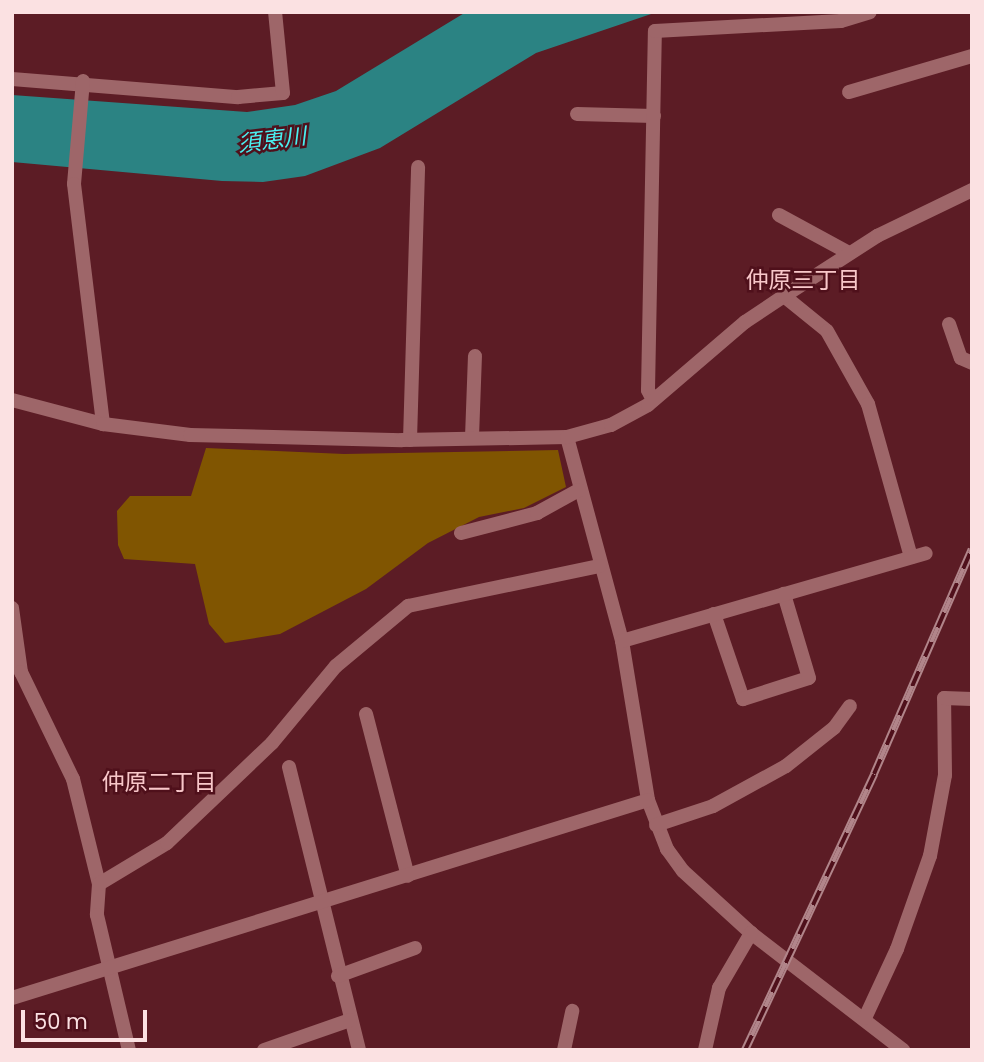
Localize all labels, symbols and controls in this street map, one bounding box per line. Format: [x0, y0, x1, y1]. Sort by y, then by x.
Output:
water label: 須恵川 [236, 122, 308, 158]
district label: 仲原三丁目 [746, 266, 860, 294]
district label: 仲原二丁目 [102, 768, 216, 796]
scale bar [24, 996, 150, 1040]
text: 50 m [34, 1007, 88, 1036]

